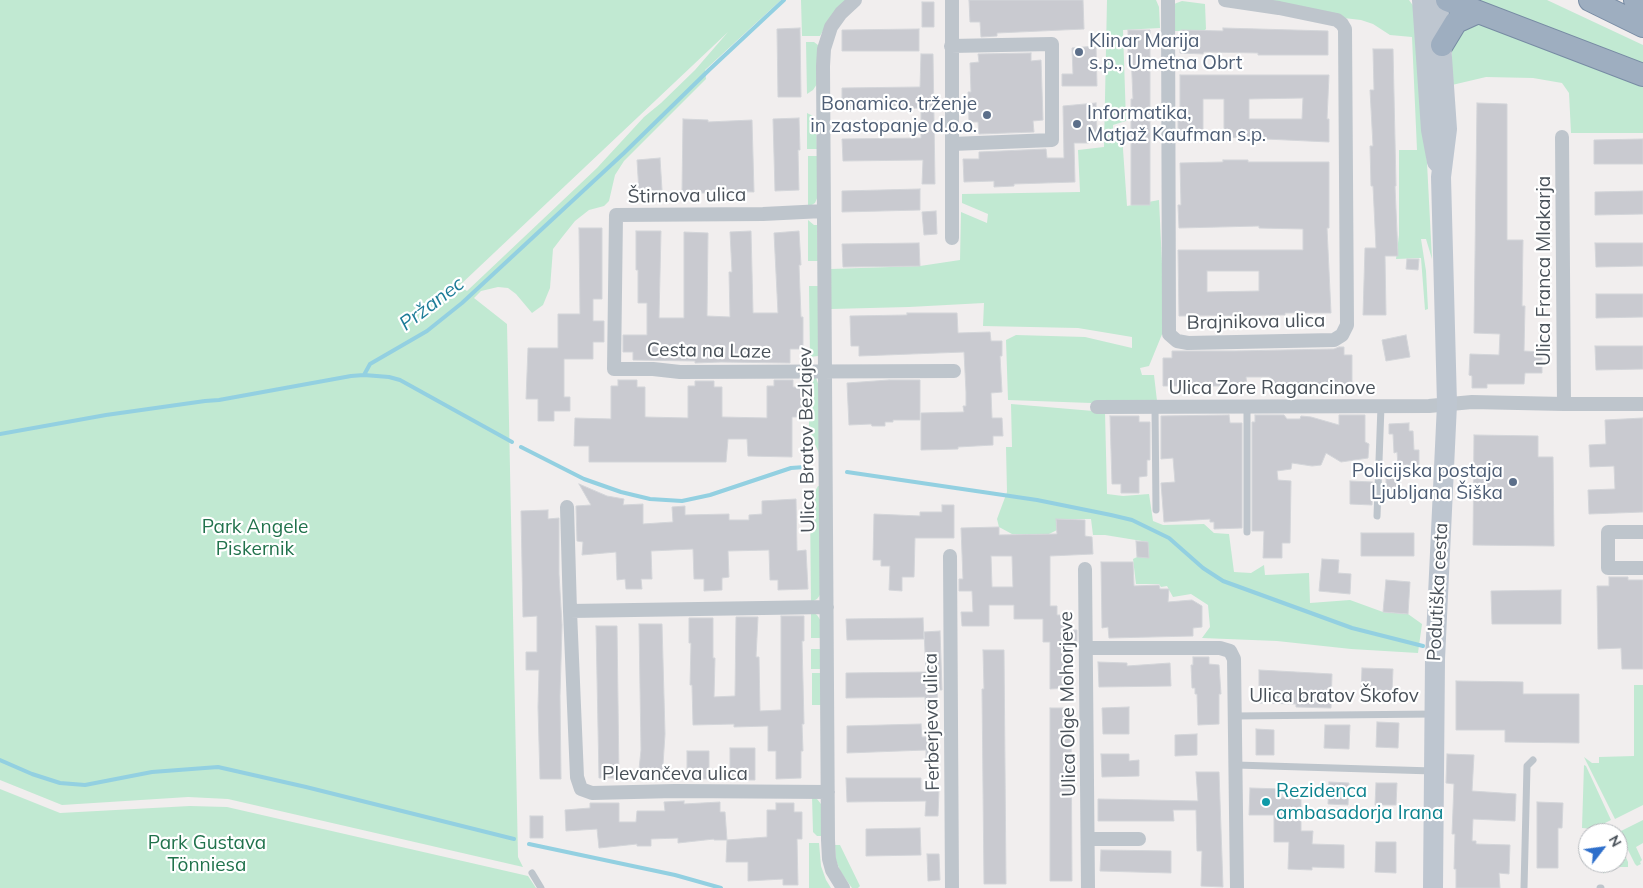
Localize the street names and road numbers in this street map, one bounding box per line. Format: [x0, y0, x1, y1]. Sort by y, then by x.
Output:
street label: Ulica Franca Mlakarja [1533, 176, 1555, 366]
street label: Štirnova ulica [627, 184, 747, 208]
street label: Brajnikova ulica [1187, 309, 1325, 335]
street label: Cesta na Laze [647, 339, 771, 363]
street label: Ulica Bratov Bezlajev [794, 347, 820, 533]
street label: Ulica Zore Ragancinove [1168, 377, 1376, 399]
street label: Podutiška cesta [1423, 522, 1453, 662]
street label: Ulica Olge Mohorjeve [1055, 611, 1081, 797]
street label: Ferberjeva ulica [919, 653, 945, 791]
street label: Ulica bratov Škofov [1249, 685, 1419, 707]
street label: Plevančeva ulica [602, 763, 748, 785]

